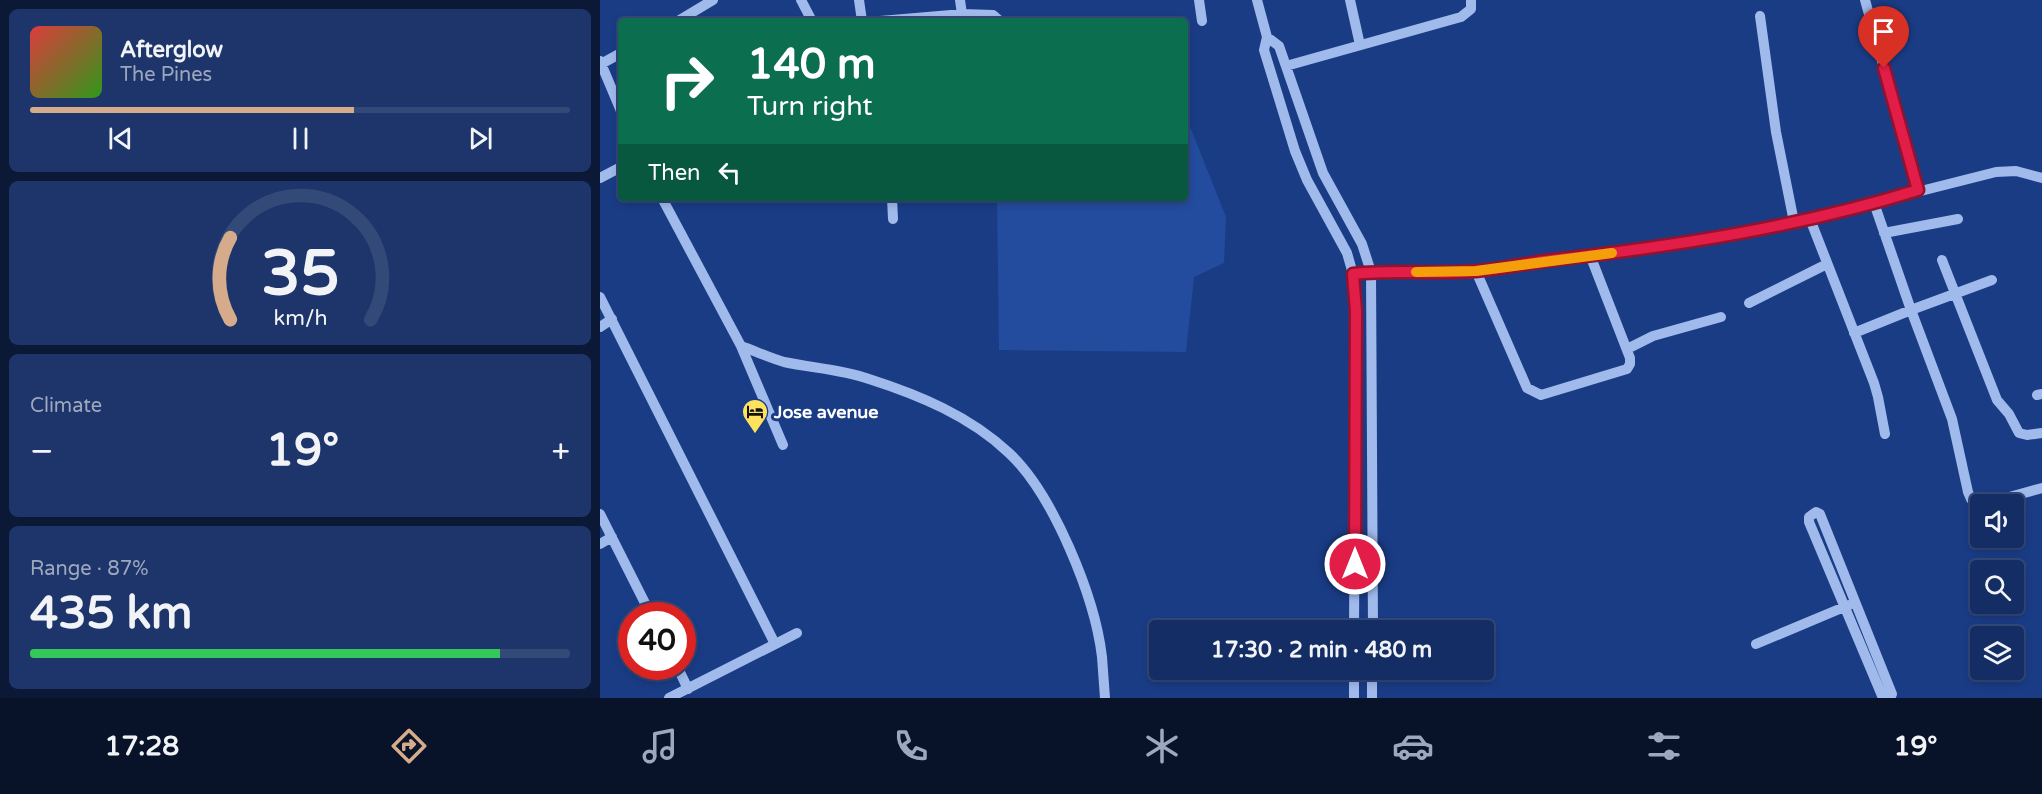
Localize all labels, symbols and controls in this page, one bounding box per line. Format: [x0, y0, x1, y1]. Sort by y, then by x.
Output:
pin [1858, 6, 1909, 68]
icon: arrive [1867, 15, 1900, 48]
text: Afterglow [120, 37, 223, 63]
text: 140 m [747, 39, 876, 90]
icon: right [648, 42, 726, 120]
text: The Pines [120, 63, 212, 87]
text: Turn right [747, 90, 873, 123]
icon: previous [104, 122, 137, 155]
icon: pause [284, 122, 317, 155]
icon: next [464, 122, 497, 155]
icon: left [713, 156, 746, 189]
text: Then [648, 160, 701, 186]
text: 35 [261, 237, 339, 312]
text: km/h [273, 305, 327, 331]
text: Climate [30, 394, 102, 418]
hotel icon: Jose avenue [740, 397, 770, 435]
place label: Jose avenue [773, 401, 878, 423]
text: 19° [266, 424, 339, 478]
text: − [30, 432, 54, 471]
text: + [551, 432, 570, 471]
map controls [1970, 494, 2024, 680]
button: sound [1970, 494, 2024, 548]
position arrow [1323, 532, 1387, 596]
text: Range · 87% [30, 557, 149, 581]
button: search [1970, 560, 2024, 614]
text: 435 km [30, 587, 192, 641]
speed limit sign: 40 [618, 602, 696, 680]
button: layers [1970, 626, 2024, 680]
text: 17:30 · 2 min · 480 m [1211, 637, 1432, 663]
icon: directions [388, 725, 430, 767]
icon: music [639, 725, 681, 767]
icon: phone [890, 725, 932, 767]
icon: climate [1141, 725, 1183, 767]
icon: car [1392, 725, 1434, 767]
icon: filters [1643, 725, 1685, 767]
text: 17:28 [104, 730, 179, 763]
text: 19° [1893, 730, 1938, 763]

